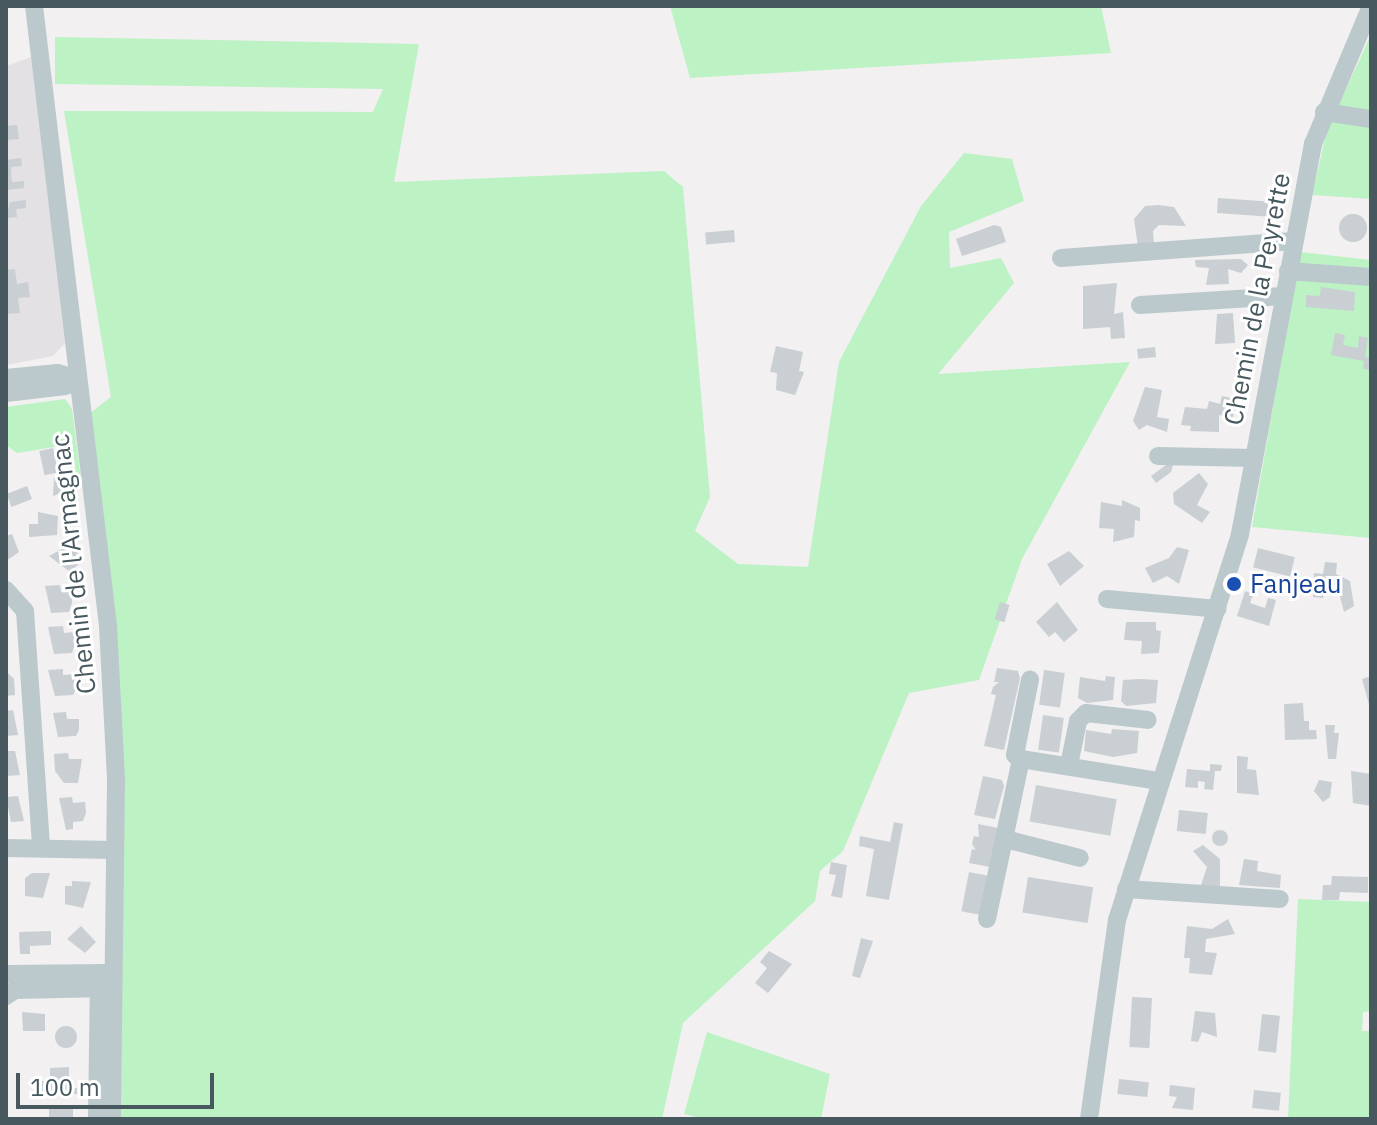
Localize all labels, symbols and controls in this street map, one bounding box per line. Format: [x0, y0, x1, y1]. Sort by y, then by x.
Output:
street label: Chemin de la Peyrette [1217, 170, 1297, 428]
street label: Chemin de l'Armagnac [44, 433, 102, 695]
place label: Fanjeau [1250, 568, 1342, 600]
marker: Fanjeau [1225, 575, 1243, 593]
scale bar [20, 1057, 218, 1107]
text: 100 m [30, 1071, 100, 1103]

